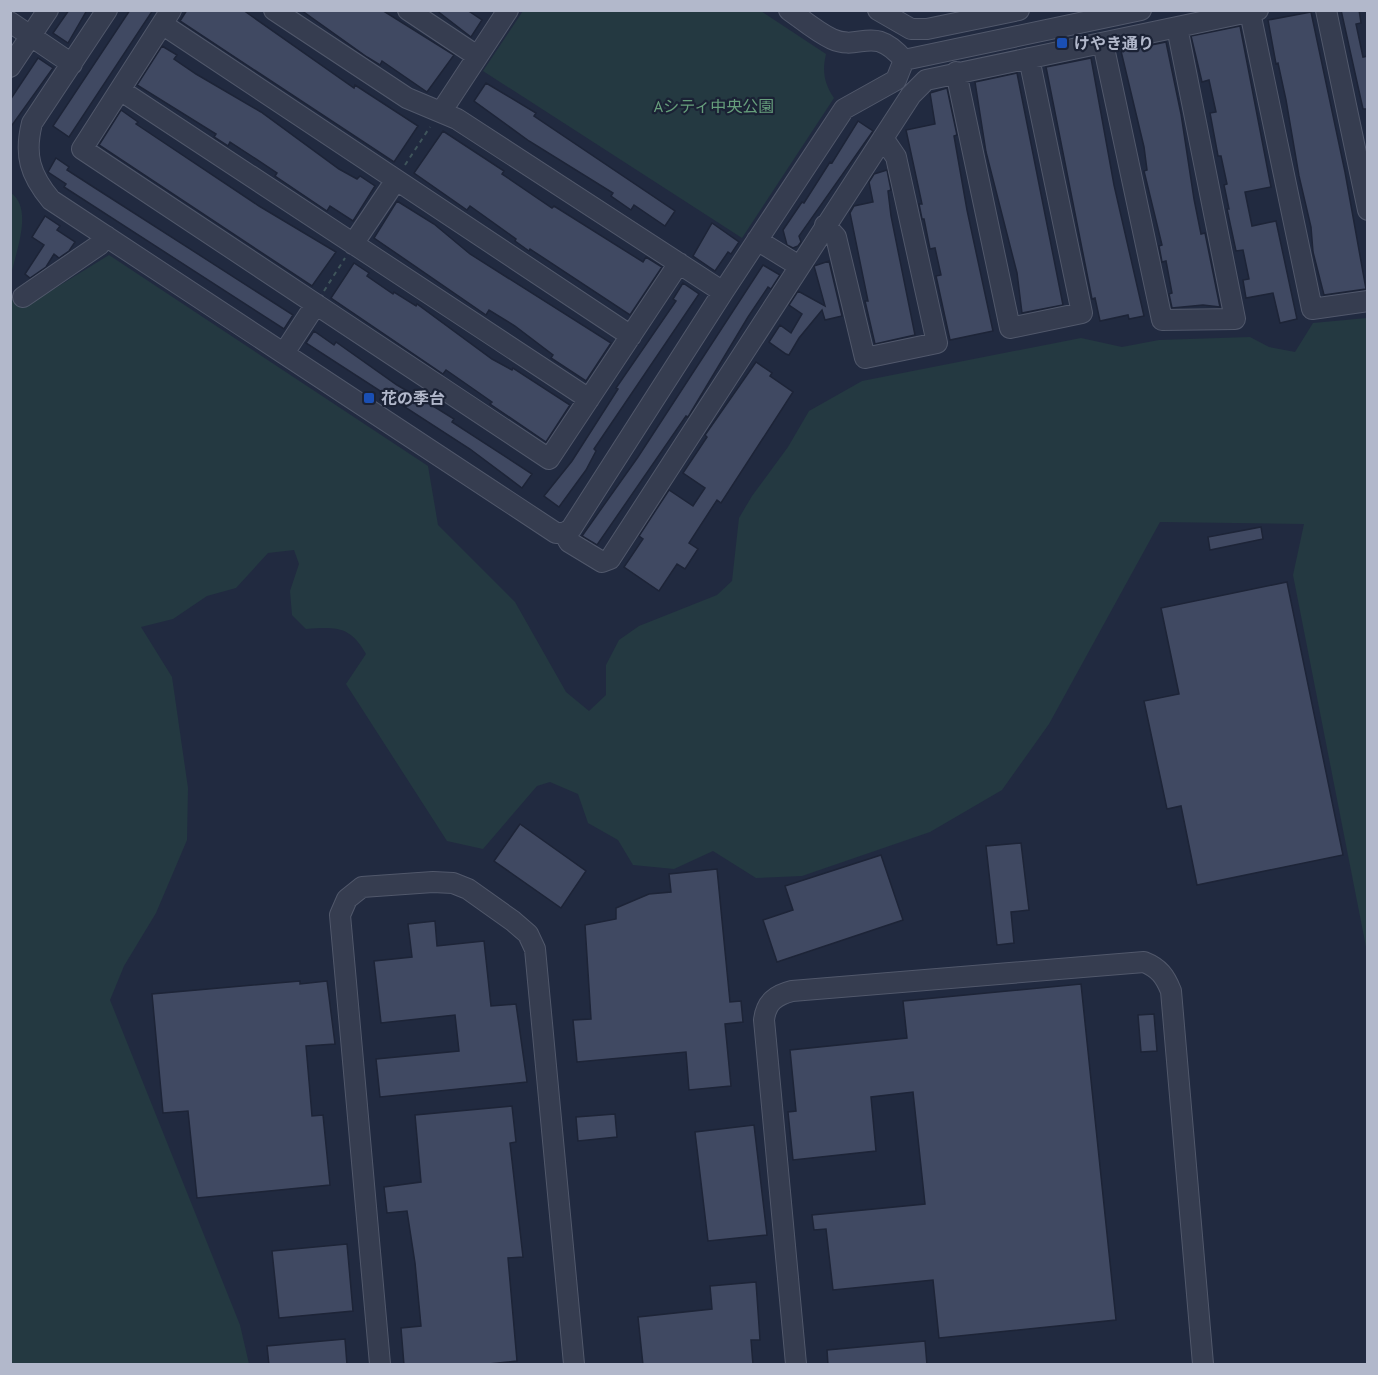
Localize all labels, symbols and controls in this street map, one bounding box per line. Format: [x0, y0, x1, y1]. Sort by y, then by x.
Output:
place label: けやき通り [1074, 33, 1154, 53]
marker: けやき通り [1055, 36, 1069, 50]
park label: Aシティ中央公園 [654, 96, 774, 116]
place label: 花の季台 [381, 388, 445, 408]
marker: 花の季台 [362, 391, 376, 405]

